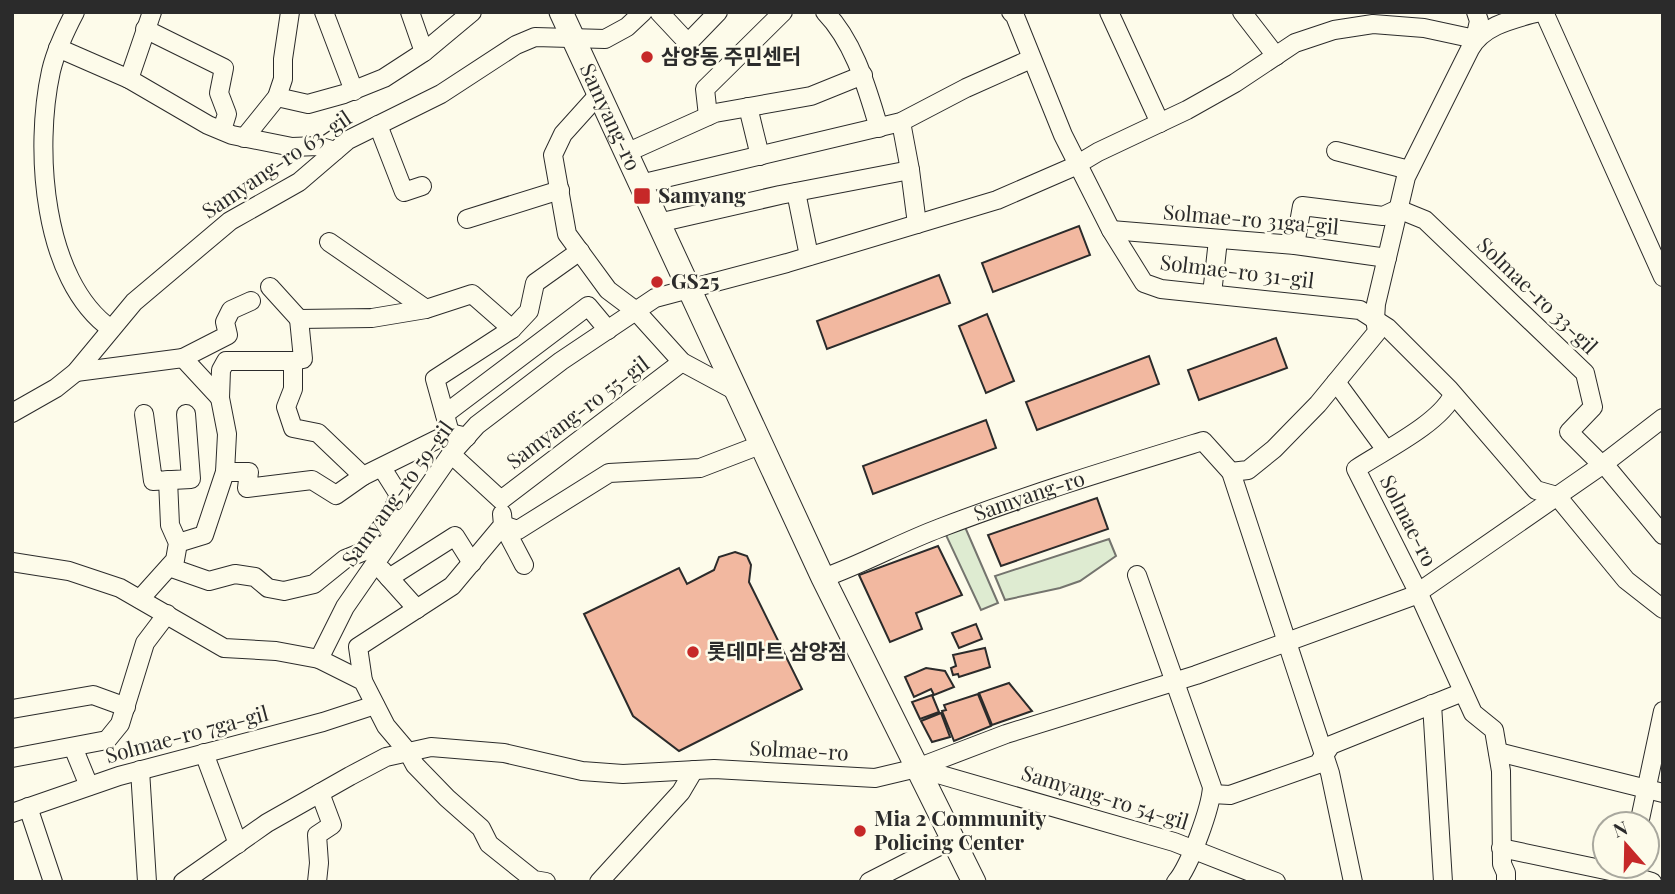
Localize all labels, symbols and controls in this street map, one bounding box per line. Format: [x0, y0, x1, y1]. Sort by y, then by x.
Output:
place label: 삼양동 주민센터 [661, 41, 801, 69]
marker: 삼양동 주민센터 [639, 49, 655, 65]
street label: Samyang-ro [575, 58, 648, 175]
street label: Samyang-ro 63-gil [196, 103, 356, 224]
place label: Samyang [658, 180, 746, 208]
marker: Samyang [632, 186, 652, 206]
street label: Solmae-ro 31ga-gil [1162, 196, 1340, 240]
street label: Solmae-ro 33-gil [1472, 230, 1605, 359]
street label: Solmae-ro 31-gil [1159, 247, 1316, 293]
place label: GS25 [671, 266, 719, 294]
marker: GS25 [649, 274, 665, 290]
street label: Samyang-ro 55-gil [500, 349, 654, 474]
street label: Samyang-ro 59-gil [334, 414, 459, 571]
street label: Samyang-ro [969, 463, 1088, 526]
street label: Solmae-ro [1375, 469, 1445, 571]
place label: 롯데마트 삼양점 [707, 636, 847, 664]
marker: 롯데마트 삼양점 [685, 644, 701, 660]
street label: Solmae-ro 7ga-gil [102, 698, 271, 768]
street label: Solmae-ro [749, 732, 849, 766]
street label: Samyang-ro 54-gil [1019, 757, 1193, 835]
place label: Mia 2 Community Policing Center [874, 803, 1047, 855]
north arrow [1591, 810, 1661, 880]
text: N [1609, 813, 1631, 843]
marker: Mia 2 Community Policing Center [852, 823, 868, 839]

